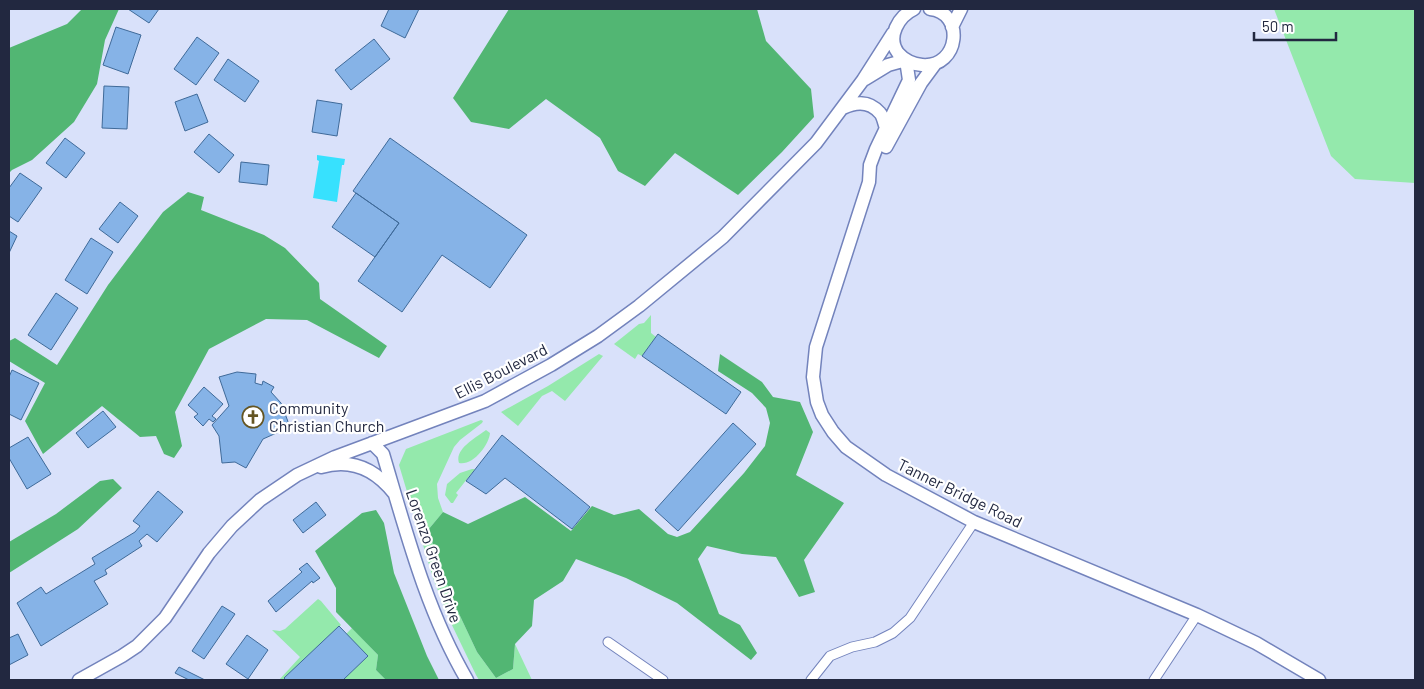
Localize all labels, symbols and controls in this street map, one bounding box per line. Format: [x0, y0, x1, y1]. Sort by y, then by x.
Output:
scale bar [1254, 10, 1336, 42]
text: 50 m [1262, 17, 1294, 35]
street label: Ellis Boulevard [451, 339, 550, 402]
place label: Community Christian Church [269, 398, 384, 435]
church icon: Community Christian Church [241, 405, 265, 429]
street label: Tanner Bridge Road [895, 454, 1026, 531]
street label: Lorenzo Green Drive [403, 487, 466, 625]

